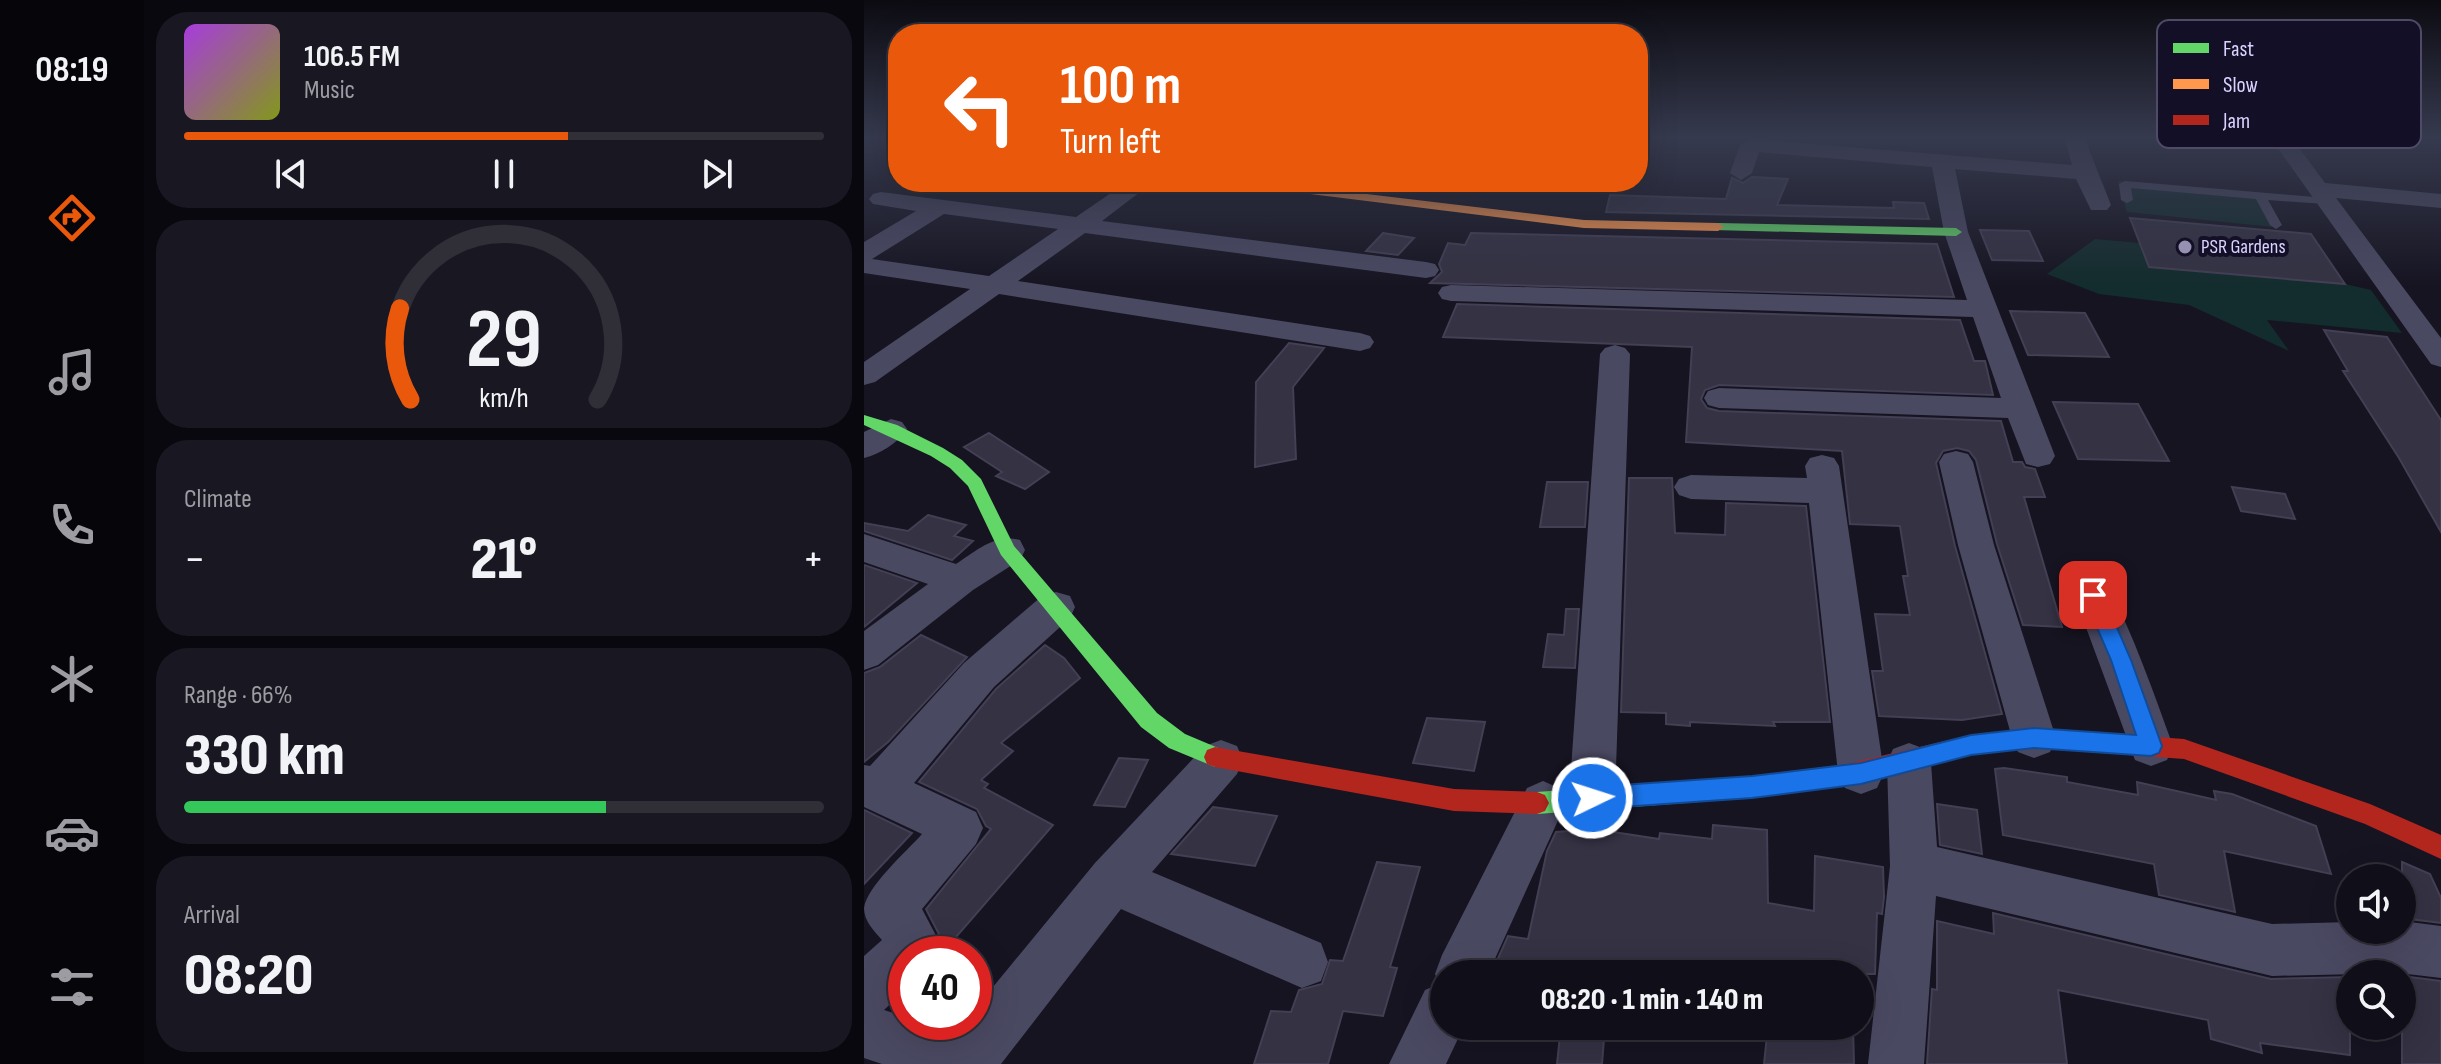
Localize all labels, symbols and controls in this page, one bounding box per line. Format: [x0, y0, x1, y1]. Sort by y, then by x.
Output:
legend [2157, 20, 2421, 148]
text: Fast [2223, 36, 2254, 63]
text: 106.5 FM [304, 39, 400, 75]
text: 08:19 [35, 49, 109, 92]
text: 100 m [1060, 53, 1181, 120]
icon: left [928, 56, 1032, 160]
text: Slow [2223, 72, 2258, 99]
text: Music [304, 75, 355, 106]
text: Jam [2222, 108, 2250, 135]
text: Turn left [1060, 121, 1161, 164]
icon: previous [269, 152, 313, 196]
icon: pause [482, 152, 526, 196]
icon: next [695, 152, 739, 196]
icon: directions [44, 190, 100, 246]
place label: PSR Gardens [2201, 235, 2286, 259]
marker: PSR Gardens [2176, 238, 2194, 256]
text: 29 [466, 291, 542, 391]
icon: music [44, 344, 100, 400]
text: km/h [479, 381, 529, 416]
text: Climate [184, 484, 252, 515]
icon: phone [44, 497, 100, 553]
text: 21° [471, 524, 537, 596]
text: − [184, 533, 206, 586]
text: + [802, 533, 824, 586]
pin [2059, 561, 2127, 629]
icon: arrive [2071, 573, 2115, 617]
icon: climate [44, 651, 100, 707]
text: Range · 66% [184, 680, 293, 711]
text: 330 km [184, 720, 345, 792]
position arrow [1550, 756, 1634, 840]
icon: car [44, 805, 100, 861]
map controls [2336, 864, 2416, 1040]
button: sound [2336, 864, 2416, 944]
text: Arrival [184, 900, 240, 931]
speed limit sign: 40 [888, 936, 992, 1040]
text: 08:20 [184, 940, 313, 1012]
icon: filters [44, 959, 100, 1015]
button: search [2336, 960, 2416, 1040]
text: 08:20 · 1 min · 140 m [1541, 982, 1763, 1018]

